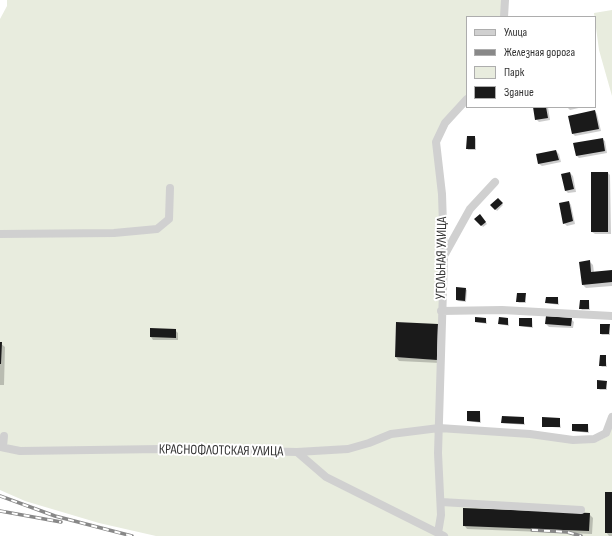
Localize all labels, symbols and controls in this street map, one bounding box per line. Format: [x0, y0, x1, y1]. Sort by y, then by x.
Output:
legend [466, 16, 596, 108]
text: Улица [504, 25, 527, 40]
text: Железная дорога [504, 45, 575, 60]
text: Парк [504, 65, 524, 80]
text: Здание [504, 85, 534, 100]
street label: УГОЛЬНАЯ УЛИЦА [433, 216, 451, 300]
street label: КРАСНОФЛОТСКАЯ УЛИЦА [159, 442, 283, 460]

